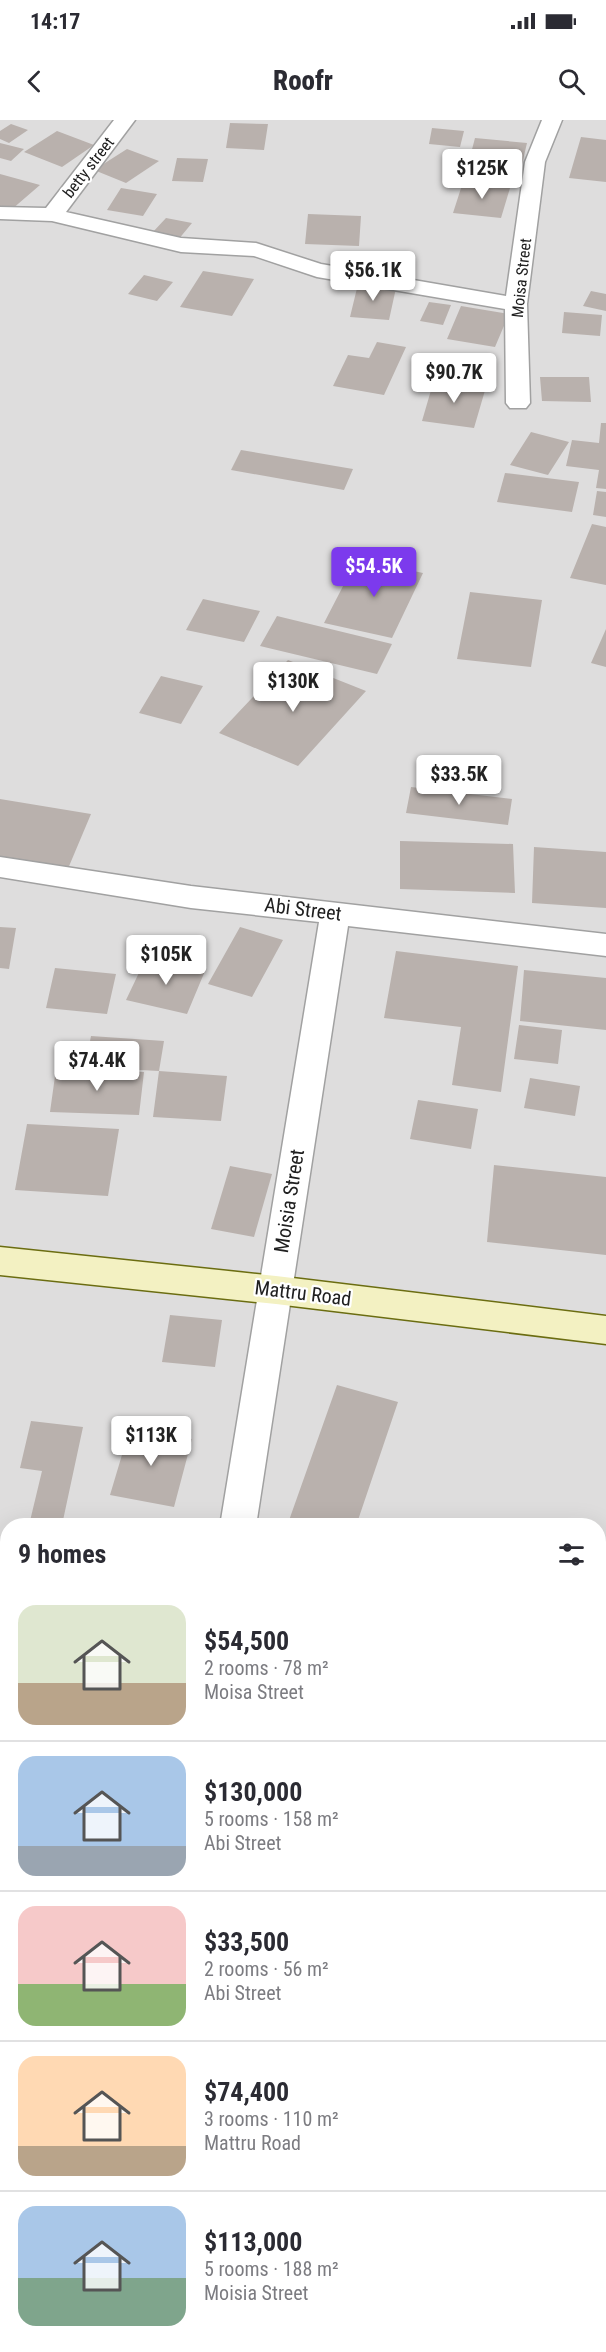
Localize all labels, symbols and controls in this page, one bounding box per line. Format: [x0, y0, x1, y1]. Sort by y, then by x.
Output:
text: 14:17 [30, 9, 81, 34]
icon: back [18, 65, 51, 98]
text: Roofr [273, 65, 333, 97]
icon: search [555, 65, 588, 98]
street label: betty street [59, 133, 118, 201]
pin: $125K [440, 149, 524, 200]
text: $125K [456, 156, 508, 180]
street label: Moisa Street [508, 237, 535, 319]
pin: $56.1K [324, 251, 422, 302]
text: $56.1K [344, 258, 402, 282]
pin: $90.7K [405, 353, 503, 404]
text: $90.7K [425, 360, 483, 384]
pin: $54.5K [325, 547, 423, 598]
text: $54.5K [345, 554, 403, 578]
pin: $130K [251, 662, 335, 713]
text: $130K [267, 669, 319, 693]
pin: $33.5K [410, 755, 508, 806]
text: $33.5K [430, 762, 488, 786]
street label: Abi Street [263, 892, 343, 926]
pin: $105K [124, 935, 208, 986]
text: $105K [140, 942, 192, 966]
pin: $74.4K [48, 1041, 146, 1092]
text: $74.4K [68, 1048, 126, 1072]
street label: Moisia Street [269, 1147, 309, 1254]
street label: Mattru Road [253, 1275, 353, 1311]
pin: $113K [109, 1416, 193, 1467]
text: $113K [125, 1423, 177, 1447]
icon: filters [555, 1538, 588, 1571]
text: 9 homes [18, 1539, 106, 1569]
text: $54,500 [204, 1626, 289, 1656]
icon: home [66, 1629, 138, 1701]
text: 2 rooms · 78 m² [204, 1656, 329, 1680]
text: Moisa Street [204, 1680, 304, 1704]
text: $130,000 [204, 1777, 302, 1807]
icon: home [66, 1780, 138, 1852]
text: 5 rooms · 158 m² [204, 1807, 339, 1831]
text: Abi Street [204, 1831, 281, 1855]
text: $33,500 [204, 1927, 289, 1957]
icon: home [66, 1930, 138, 2002]
text: 2 rooms · 56 m² [204, 1957, 329, 1981]
text: Abi Street [204, 1981, 281, 2005]
text: $74,400 [204, 2077, 289, 2107]
icon: home [66, 2080, 138, 2152]
text: 3 rooms · 110 m² [204, 2107, 339, 2131]
text: Mattru Road [204, 2131, 301, 2155]
text: $113,000 [204, 2227, 302, 2257]
icon: home [66, 2230, 138, 2302]
text: 5 rooms · 188 m² [204, 2257, 339, 2281]
text: Moisia Street [204, 2281, 308, 2305]

